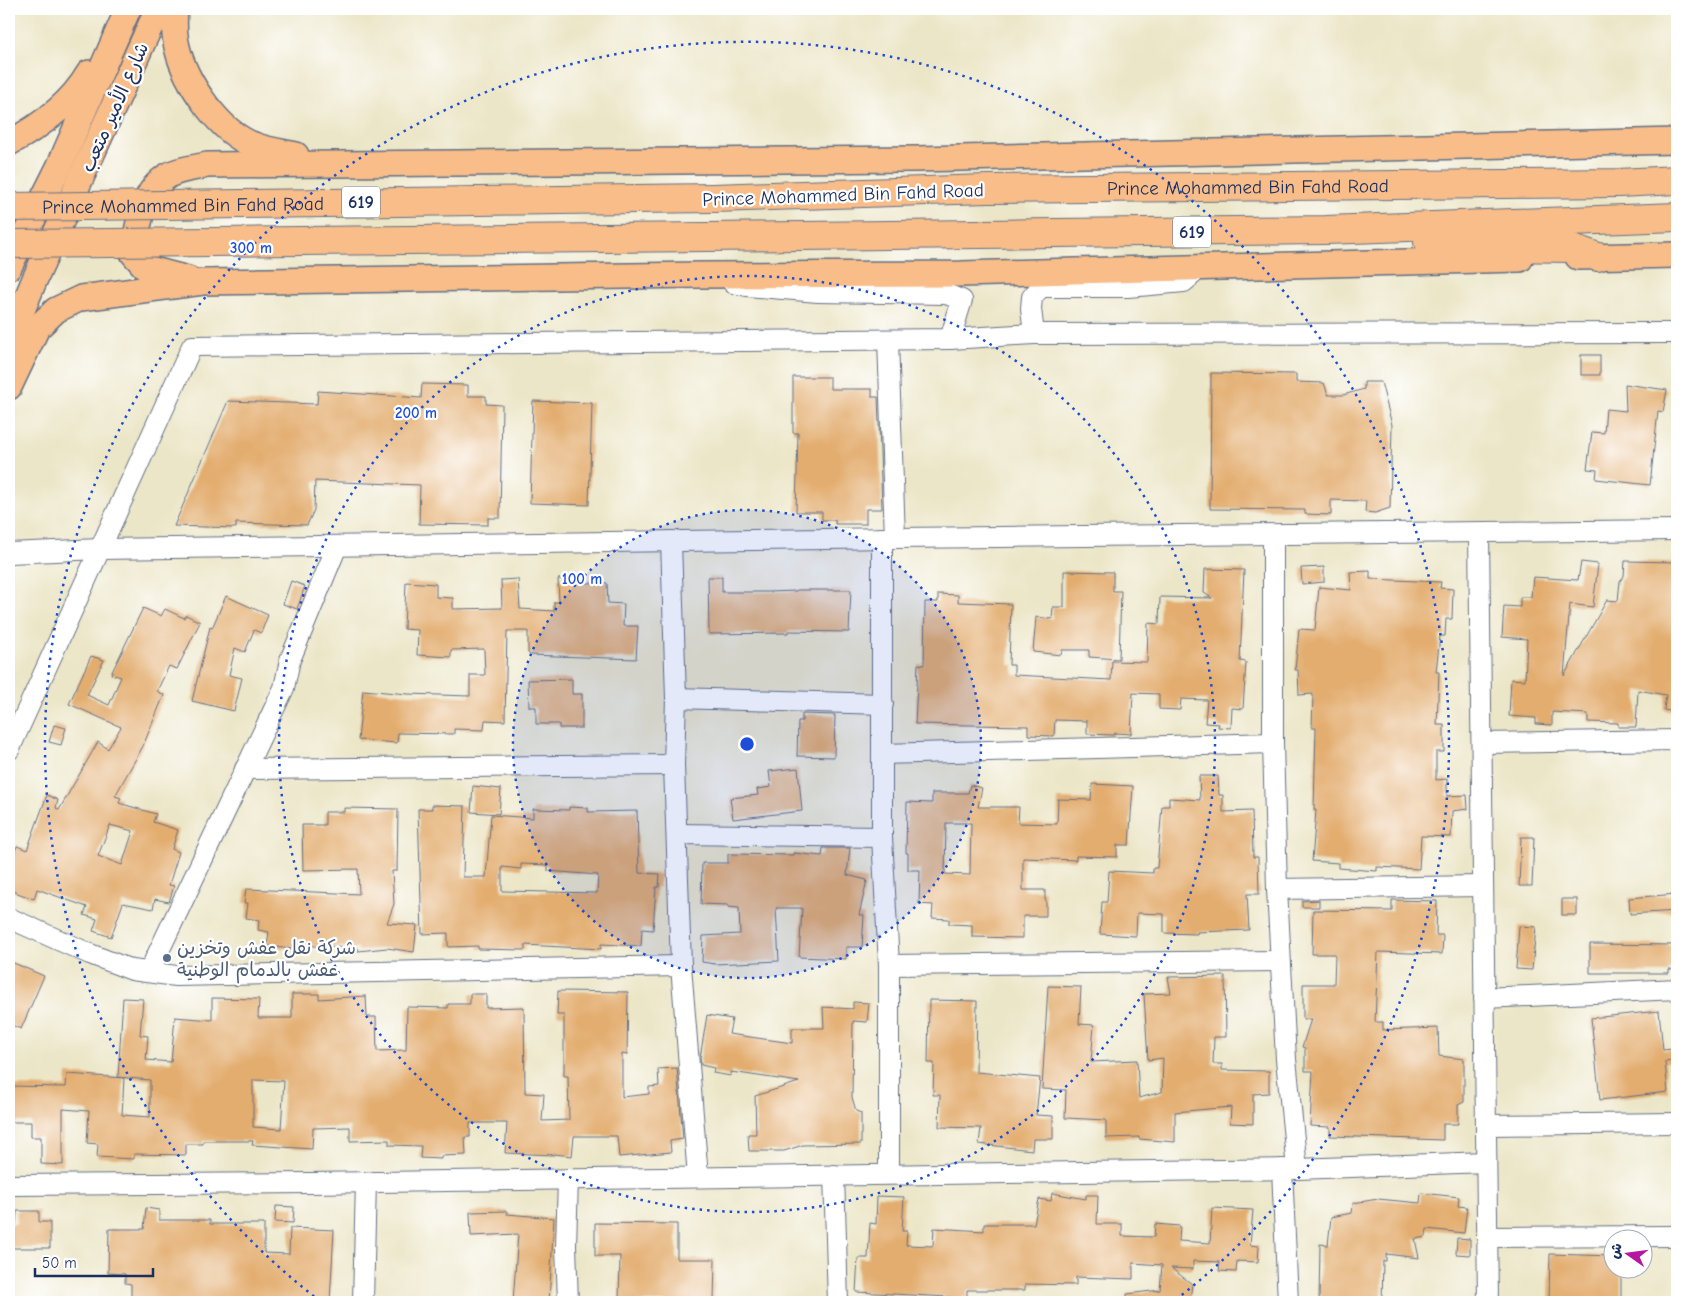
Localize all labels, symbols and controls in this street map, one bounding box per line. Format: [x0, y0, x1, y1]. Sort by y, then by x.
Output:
street label: شارع الأمير متعب [75, 38, 155, 176]
street label: Prince Mohammed Bin Fahd Road [1107, 175, 1389, 200]
street label: Prince Mohammed Bin Fahd Road [702, 179, 984, 211]
road number: 619 [342, 186, 380, 218]
street label: Prince Mohammed Bin Fahd Road [42, 193, 324, 219]
road number: 619 [1173, 216, 1211, 248]
text: 300 m [230, 239, 272, 257]
text: 200 m [395, 404, 437, 422]
text: 100 m [562, 570, 602, 588]
centre of rings [738, 735, 756, 753]
place label: شركة نقل عفش وتخزين عفش بالدمام الوطنية [177, 937, 356, 984]
marker: شركة نقل عفش وتخزين عفش بالدمام الوطنية [161, 952, 173, 964]
north arrow [1604, 1228, 1654, 1278]
text: ش [1606, 1241, 1626, 1261]
scale bar [35, 1246, 152, 1278]
text: 50 m [42, 1254, 77, 1272]

